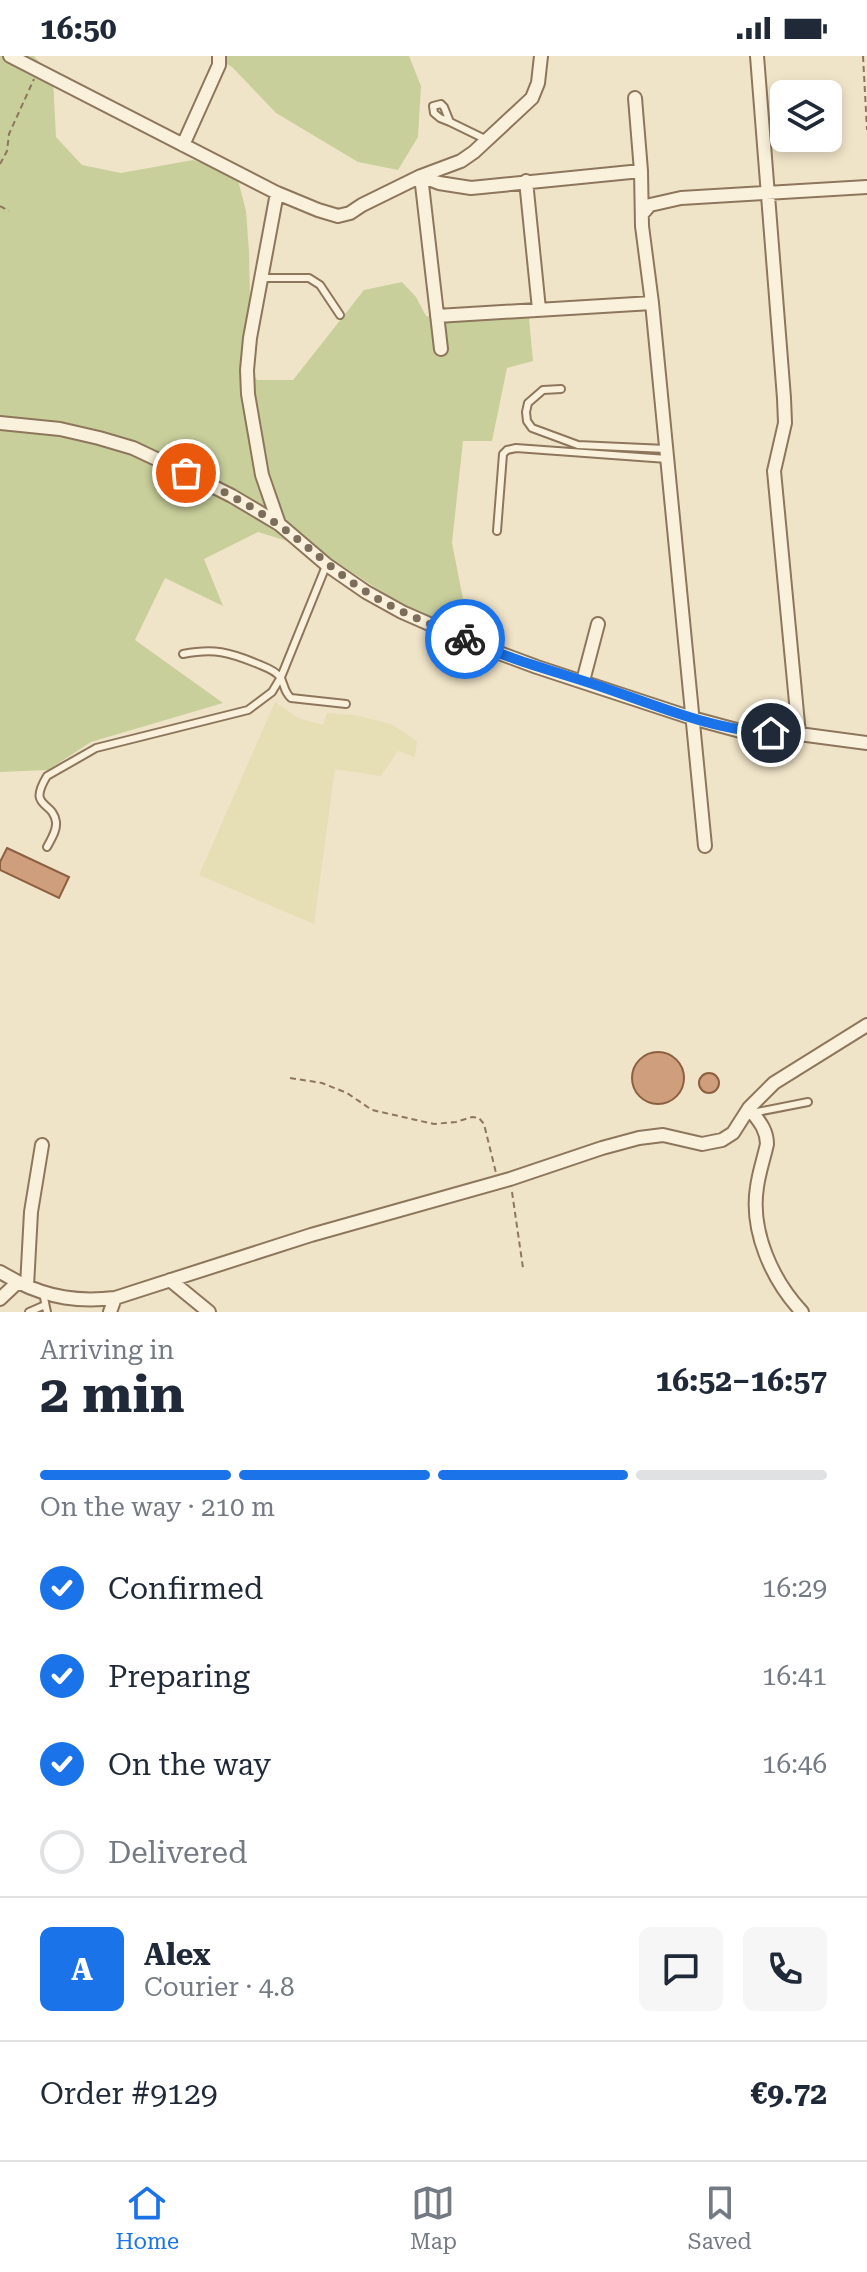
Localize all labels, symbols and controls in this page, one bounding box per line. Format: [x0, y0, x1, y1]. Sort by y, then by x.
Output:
text: 16:50 [40, 11, 117, 46]
map controls [770, 80, 842, 152]
button: layers [770, 80, 842, 152]
pin [152, 439, 220, 507]
icon: bag [164, 451, 208, 495]
courier [425, 599, 505, 679]
icon: bike [443, 617, 487, 661]
pin [737, 699, 805, 767]
icon: home [749, 711, 793, 755]
text: Arriving in [40, 1335, 174, 1365]
text: 16:52–16:57 [655, 1363, 827, 1398]
text: 2 min [40, 1364, 185, 1425]
text: On the way · 210 m [40, 1492, 275, 1522]
icon: check [40, 1566, 84, 1610]
text: Confirmed [108, 1571, 263, 1606]
text: 16:29 [762, 1573, 827, 1603]
icon: check [40, 1654, 84, 1698]
text: Preparing [108, 1659, 250, 1694]
text: 16:41 [762, 1661, 827, 1691]
icon: check [40, 1742, 84, 1786]
text: On the way [108, 1747, 271, 1782]
text: 16:46 [762, 1749, 827, 1779]
text: Delivered [108, 1835, 247, 1870]
button: chat [639, 1927, 723, 2011]
button: phone [743, 1927, 827, 2011]
text: Alex [144, 1937, 211, 1972]
text: A [71, 1952, 93, 1987]
text: Courier · 4.8 [144, 1972, 294, 2002]
text: Order #9129 [40, 2076, 218, 2111]
text: €9.72 [750, 2076, 827, 2111]
tab: Home [115, 2181, 179, 2254]
tab: Map [410, 2181, 457, 2254]
tab: Saved [688, 2181, 752, 2254]

